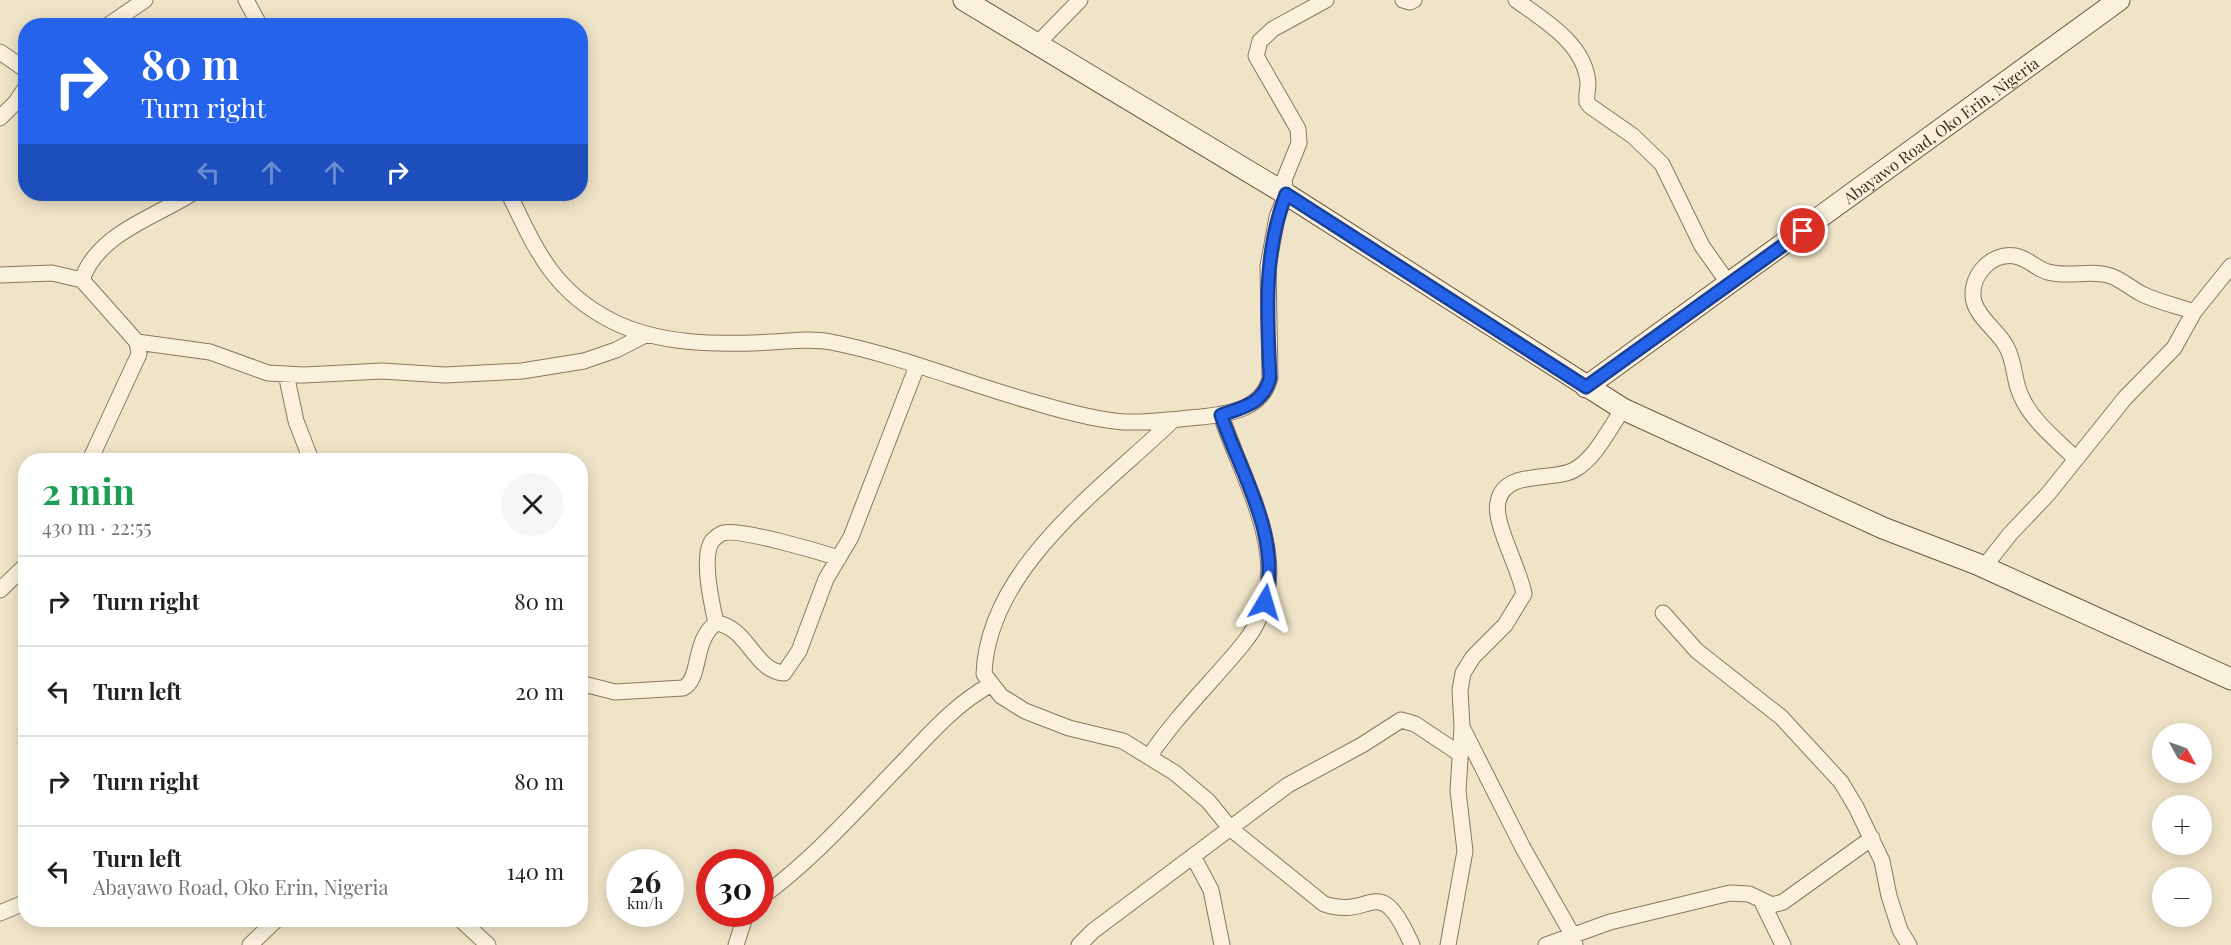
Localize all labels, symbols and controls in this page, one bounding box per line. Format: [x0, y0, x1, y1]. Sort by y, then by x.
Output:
text: 80 m [141, 35, 239, 91]
icon: right [42, 42, 120, 120]
street label: Abayawo Road, Oko Erin, Nigeria [1838, 52, 2042, 208]
text: Turn right [141, 89, 266, 125]
icon: left [192, 156, 225, 189]
icon: ahead [255, 156, 288, 189]
icon: ahead [318, 156, 351, 189]
icon: right [381, 156, 414, 189]
pin [1777, 205, 1828, 256]
icon: arrive [1786, 214, 1819, 247]
text: 2 min [42, 466, 135, 514]
button: close [501, 473, 564, 536]
text: 430 m · 22:55 [42, 513, 152, 540]
position arrow [1233, 570, 1297, 634]
icon: right [42, 585, 75, 618]
text: Turn right [93, 586, 199, 616]
text: 80 m [514, 586, 564, 616]
icon: left [42, 675, 75, 708]
text: Turn left [93, 676, 182, 706]
text: 20 m [515, 676, 564, 706]
north arrow [2152, 723, 2212, 783]
map controls [2152, 723, 2212, 927]
icon: right [42, 765, 75, 798]
text: Turn right [93, 766, 199, 796]
text: 80 m [514, 766, 564, 796]
button: + [2152, 795, 2212, 855]
text: Turn left [93, 843, 182, 873]
speed limit sign: 30 [696, 849, 774, 927]
icon: left [42, 855, 75, 888]
text: 140 m [507, 856, 564, 886]
text: 26 [629, 861, 661, 901]
button: − [2152, 867, 2212, 927]
text: Abayawo Road, Oko Erin, Nigeria [93, 873, 388, 900]
text: km/h [627, 893, 663, 913]

